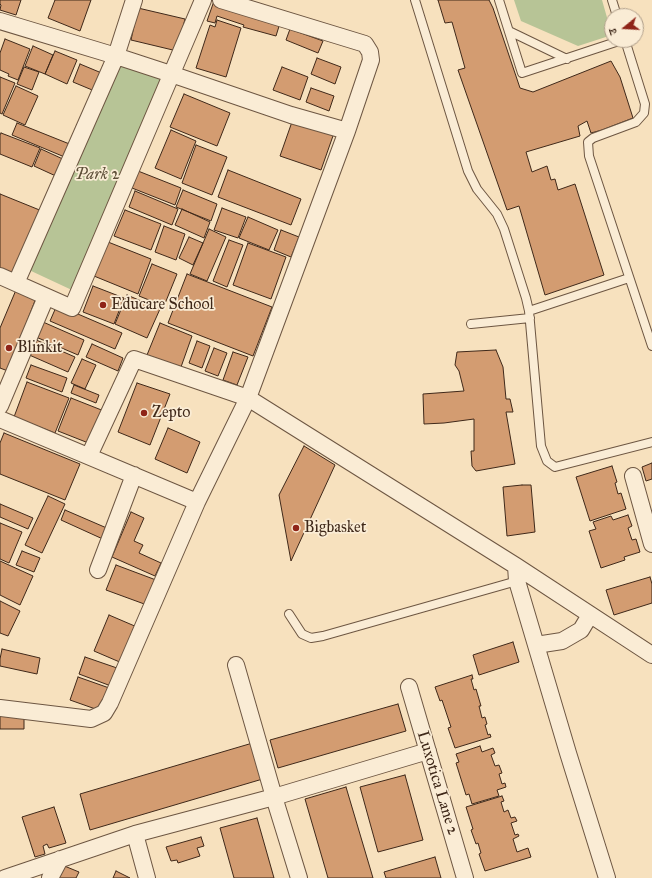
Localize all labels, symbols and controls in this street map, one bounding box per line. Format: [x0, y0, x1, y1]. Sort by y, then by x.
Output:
north arrow [604, 8, 644, 48]
text: उ [606, 27, 620, 36]
park label: Park 2 [75, 165, 119, 185]
place label: Educare School [111, 295, 214, 315]
marker: Educare School [98, 300, 108, 310]
place label: Blinkit [17, 338, 62, 358]
marker: Blinkit [4, 343, 14, 353]
place label: Zepto [152, 403, 191, 423]
marker: Zepto [139, 408, 149, 418]
place label: Bigbasket [304, 518, 366, 538]
marker: Bigbasket [291, 523, 301, 533]
street label: Luxotica Lane 2 [412, 729, 462, 837]

